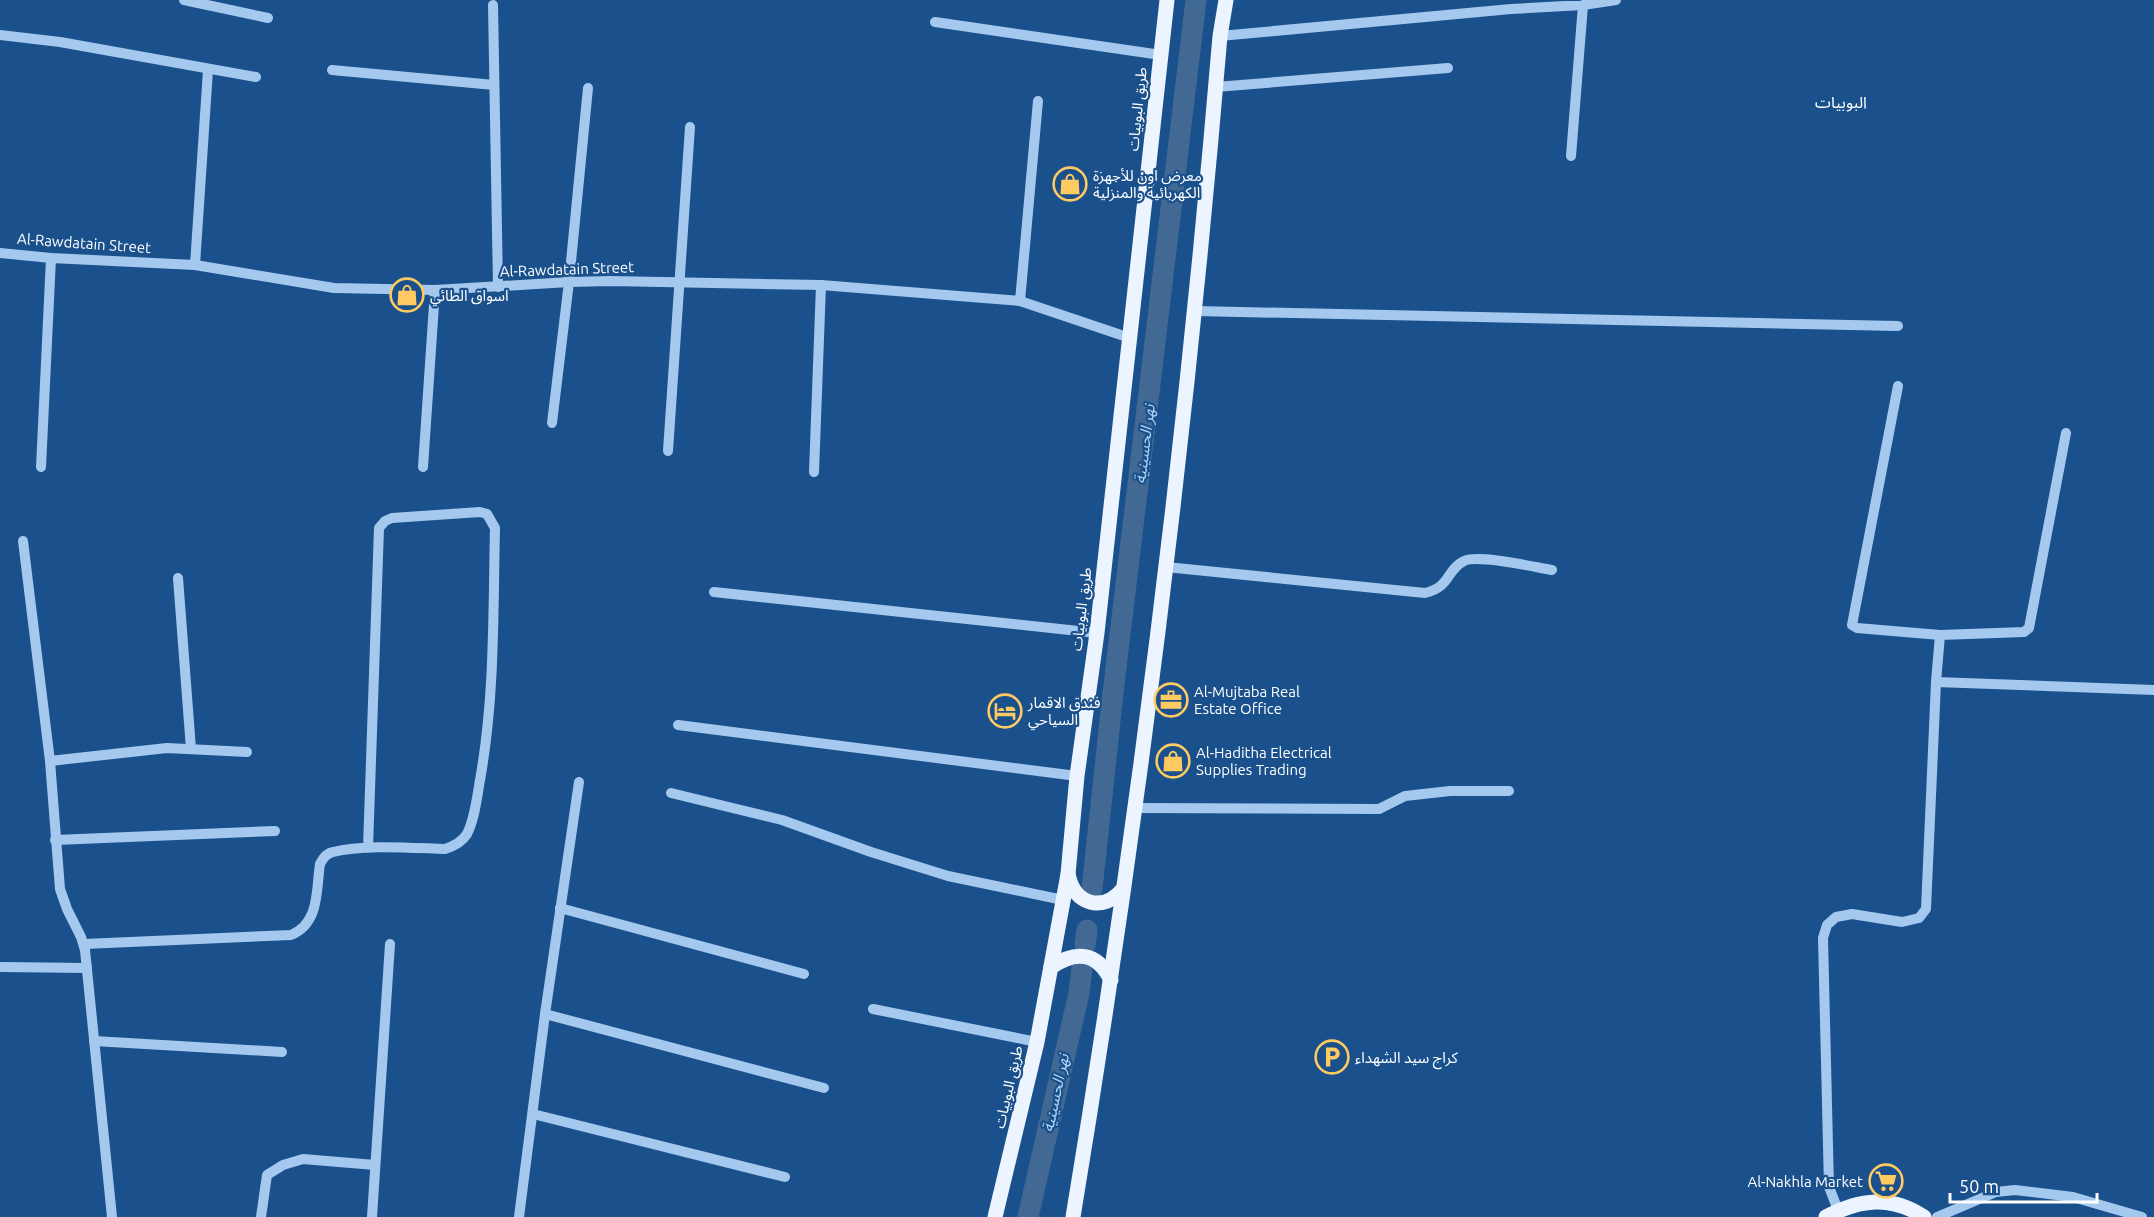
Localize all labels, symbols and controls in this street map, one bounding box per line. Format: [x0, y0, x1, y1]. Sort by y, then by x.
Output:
street label: طريق البوبيات [1124, 66, 1152, 152]
district label: البوبيات [1815, 93, 1867, 112]
shop icon: معرض اون للأجهزة الكهربائية والمنزلية [1052, 166, 1088, 202]
place label: معرض اون للأجهزة الكهربائية والمنزلية [1093, 167, 1202, 202]
street label: Al-Rawdatain Street [16, 230, 152, 256]
street label: Al-Rawdatain Street [500, 258, 634, 280]
shop icon: اسواق الطائي [389, 277, 425, 313]
place label: اسواق الطائي [430, 287, 509, 307]
water label: نهر الحسينية [1130, 402, 1159, 485]
street label: طريق البوبيات [1067, 566, 1097, 652]
office icon: Al-Mujtaba Real Estate Office [1153, 682, 1189, 718]
place label: Al-Mujtaba Real Estate Office [1194, 683, 1300, 717]
hotel icon: فندق الاقمار السياحي [987, 693, 1023, 729]
place label: فندق الاقمار السياحي [1027, 694, 1101, 731]
shop icon: Al-Haditha Electrical Supplies Trading [1155, 743, 1191, 779]
place label: Al-Haditha Electrical Supplies Trading [1196, 744, 1332, 778]
parking icon: كراج سيد الشهداء [1314, 1039, 1350, 1075]
street label: طريق البوبيات [990, 1044, 1028, 1130]
place label: كراج سيد الشهداء [1355, 1049, 1458, 1070]
water label: نهر الحسينية [1038, 1051, 1073, 1134]
supermarket icon: Al-Nakhla Market [1868, 1163, 1904, 1199]
scale bar [1950, 1166, 2097, 1204]
place label: Al-Nakhla Market [1747, 1173, 1863, 1190]
text: 50 m [1959, 1176, 1999, 1196]

